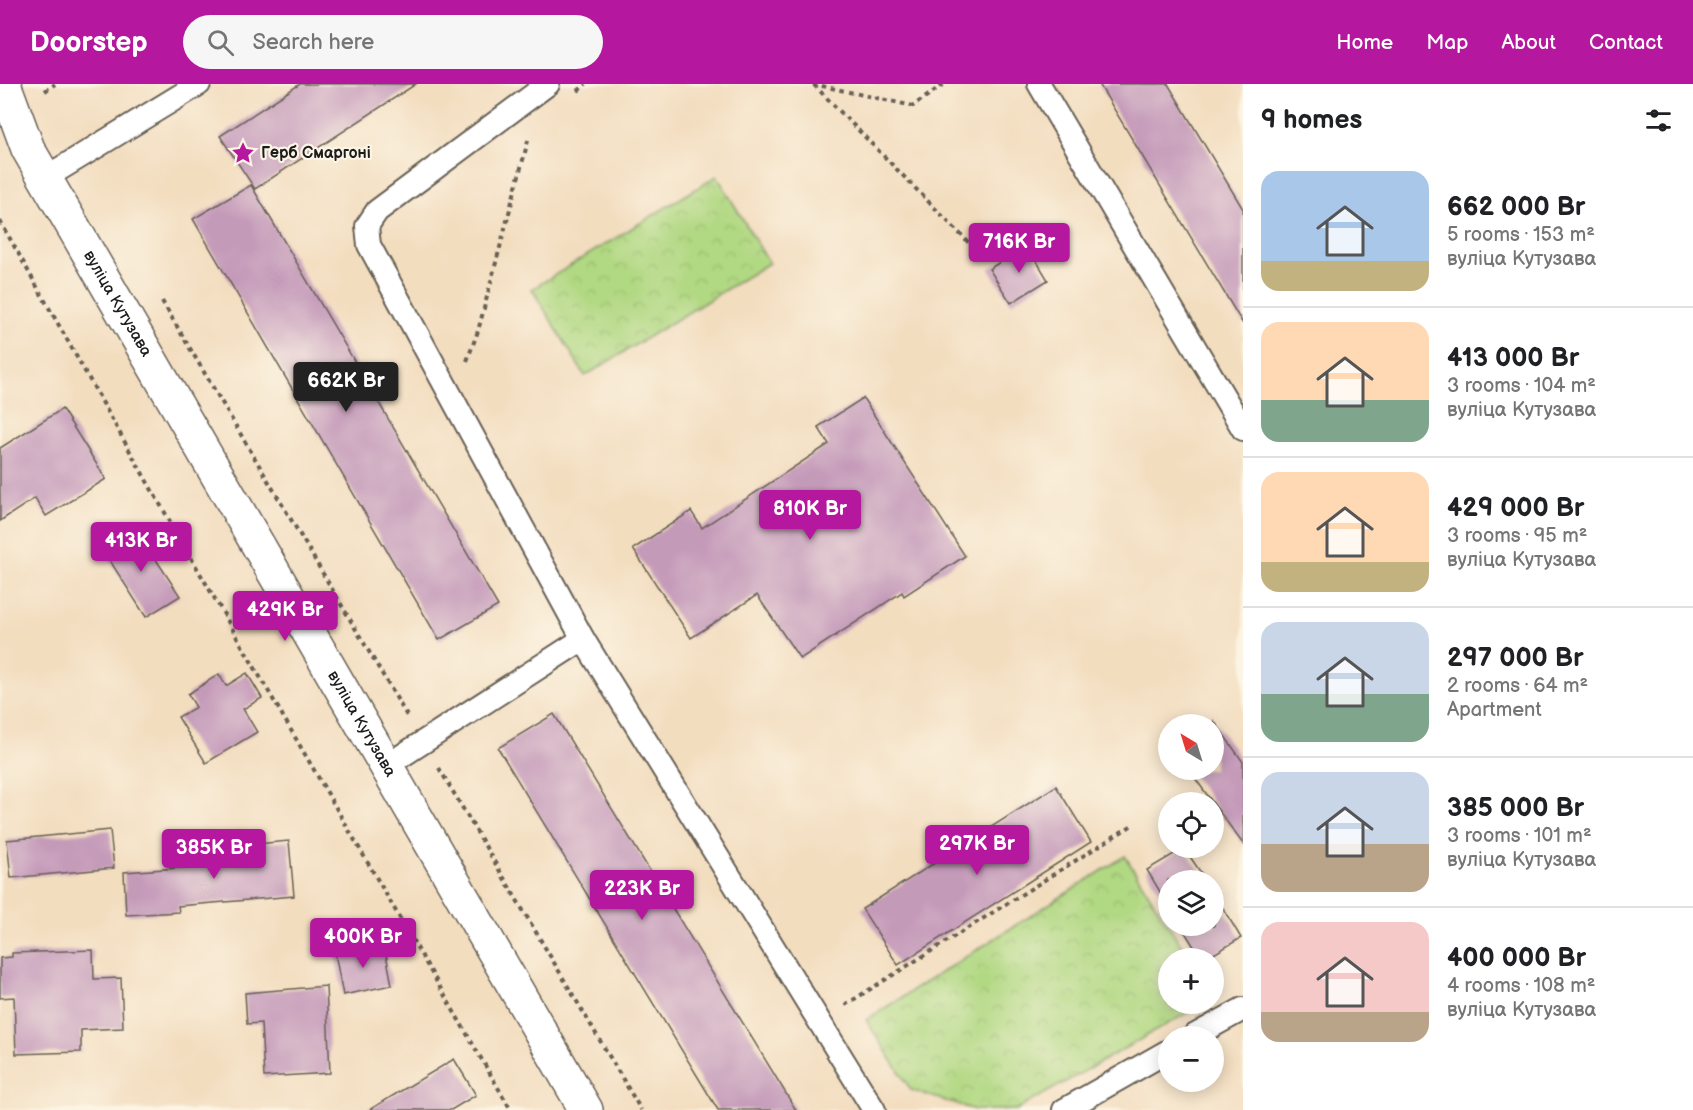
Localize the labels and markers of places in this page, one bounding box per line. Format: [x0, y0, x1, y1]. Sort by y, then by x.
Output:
place icon: Герб Смаргоні [230, 140, 256, 166]
place label: Герб Смаргоні [261, 144, 371, 163]
pin: 716K Br [964, 223, 1074, 274]
pin: 662K Br [291, 362, 401, 413]
pin: 810K Br [755, 490, 865, 541]
pin: 413K Br [86, 522, 196, 573]
pin: 429K Br [230, 591, 340, 642]
pin: 297K Br [922, 825, 1032, 876]
pin: 385K Br [159, 829, 269, 880]
pin: 223K Br [587, 870, 697, 921]
pin: 400K Br [308, 918, 418, 969]

